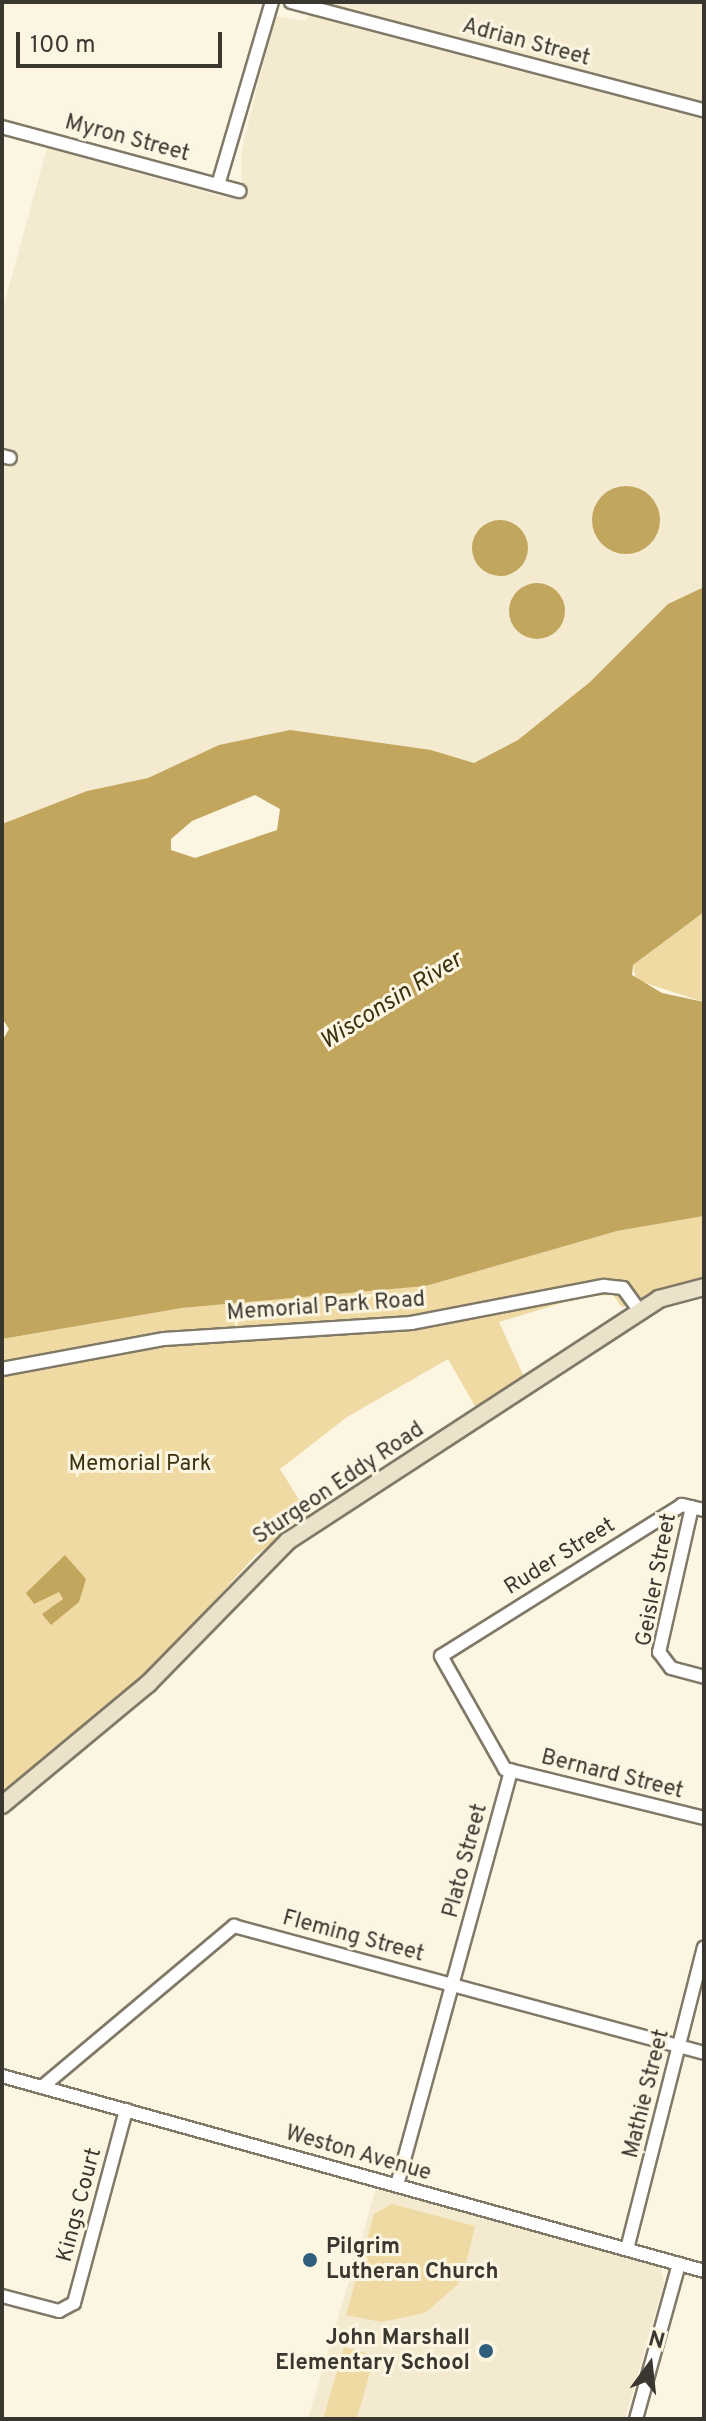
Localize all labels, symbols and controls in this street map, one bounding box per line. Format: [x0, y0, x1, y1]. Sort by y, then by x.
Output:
street label: Adrian Street [459, 13, 593, 73]
scale bar [20, 16, 226, 66]
text: 100 m [30, 31, 96, 61]
street label: Myron Street [62, 110, 192, 168]
water label: Wisconsin River [315, 947, 469, 1057]
street label: Memorial Park Road [226, 1287, 426, 1327]
street label: Sturgeon Eddy Road [249, 1417, 429, 1551]
park label: Memorial Park [69, 1452, 211, 1478]
street label: Geisler Street [631, 1511, 683, 1649]
street label: Ruder Street [500, 1513, 620, 1601]
street label: Bernard Street [538, 1745, 686, 1805]
street label: Plato Street [438, 1801, 494, 1921]
street label: Fleming Street [279, 1905, 427, 1969]
street label: Mathie Street [618, 2027, 676, 2161]
street label: Weston Avenue [282, 2120, 434, 2188]
street label: Kings Court [52, 2145, 108, 2265]
place label: Pilgrim Lutheran Church [326, 2234, 499, 2286]
marker: Pilgrim Lutheran Church [301, 2251, 319, 2269]
place label: John Marshall Elementary School [275, 2325, 470, 2376]
north arrow [610, 2325, 690, 2405]
text: N [645, 2326, 667, 2356]
marker: John Marshall Elementary School [477, 2342, 495, 2360]

